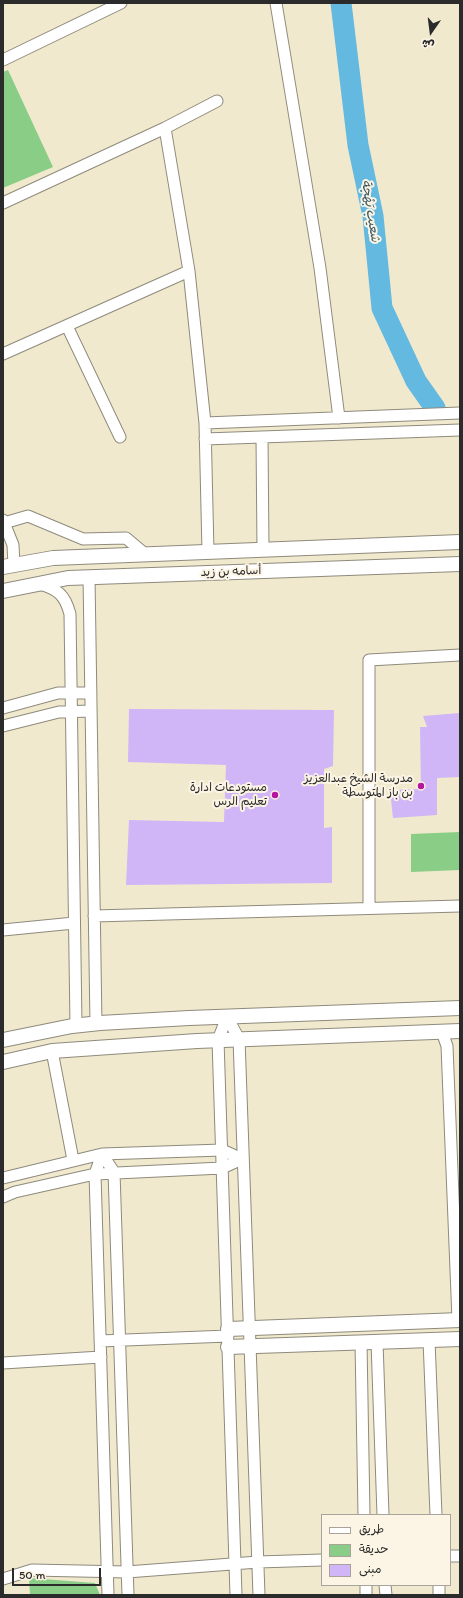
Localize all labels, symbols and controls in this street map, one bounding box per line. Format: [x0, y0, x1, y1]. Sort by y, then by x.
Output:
north arrow [411, 12, 451, 52]
text: ش [421, 36, 435, 52]
water label: شعيب بَهْجة [357, 179, 383, 243]
street label: أسامه بن زيد [200, 564, 262, 580]
place label: مدرسة الشيخ عبدالعزيز بن باز المتوسطة [304, 772, 413, 800]
place label: مستودعات ادارة تعليم الرس [190, 781, 267, 809]
marker: مدرسة الشيخ عبدالعزيز بن باز المتوسطة [416, 781, 426, 791]
marker: مستودعات ادارة تعليم الرس [270, 790, 280, 800]
legend [321, 1514, 451, 1586]
text: طريق [359, 1522, 384, 1536]
text: حديقة [359, 1542, 388, 1556]
scale bar [14, 1560, 103, 1586]
text: مبنى [359, 1562, 382, 1576]
text: 50 m [19, 1568, 45, 1582]

